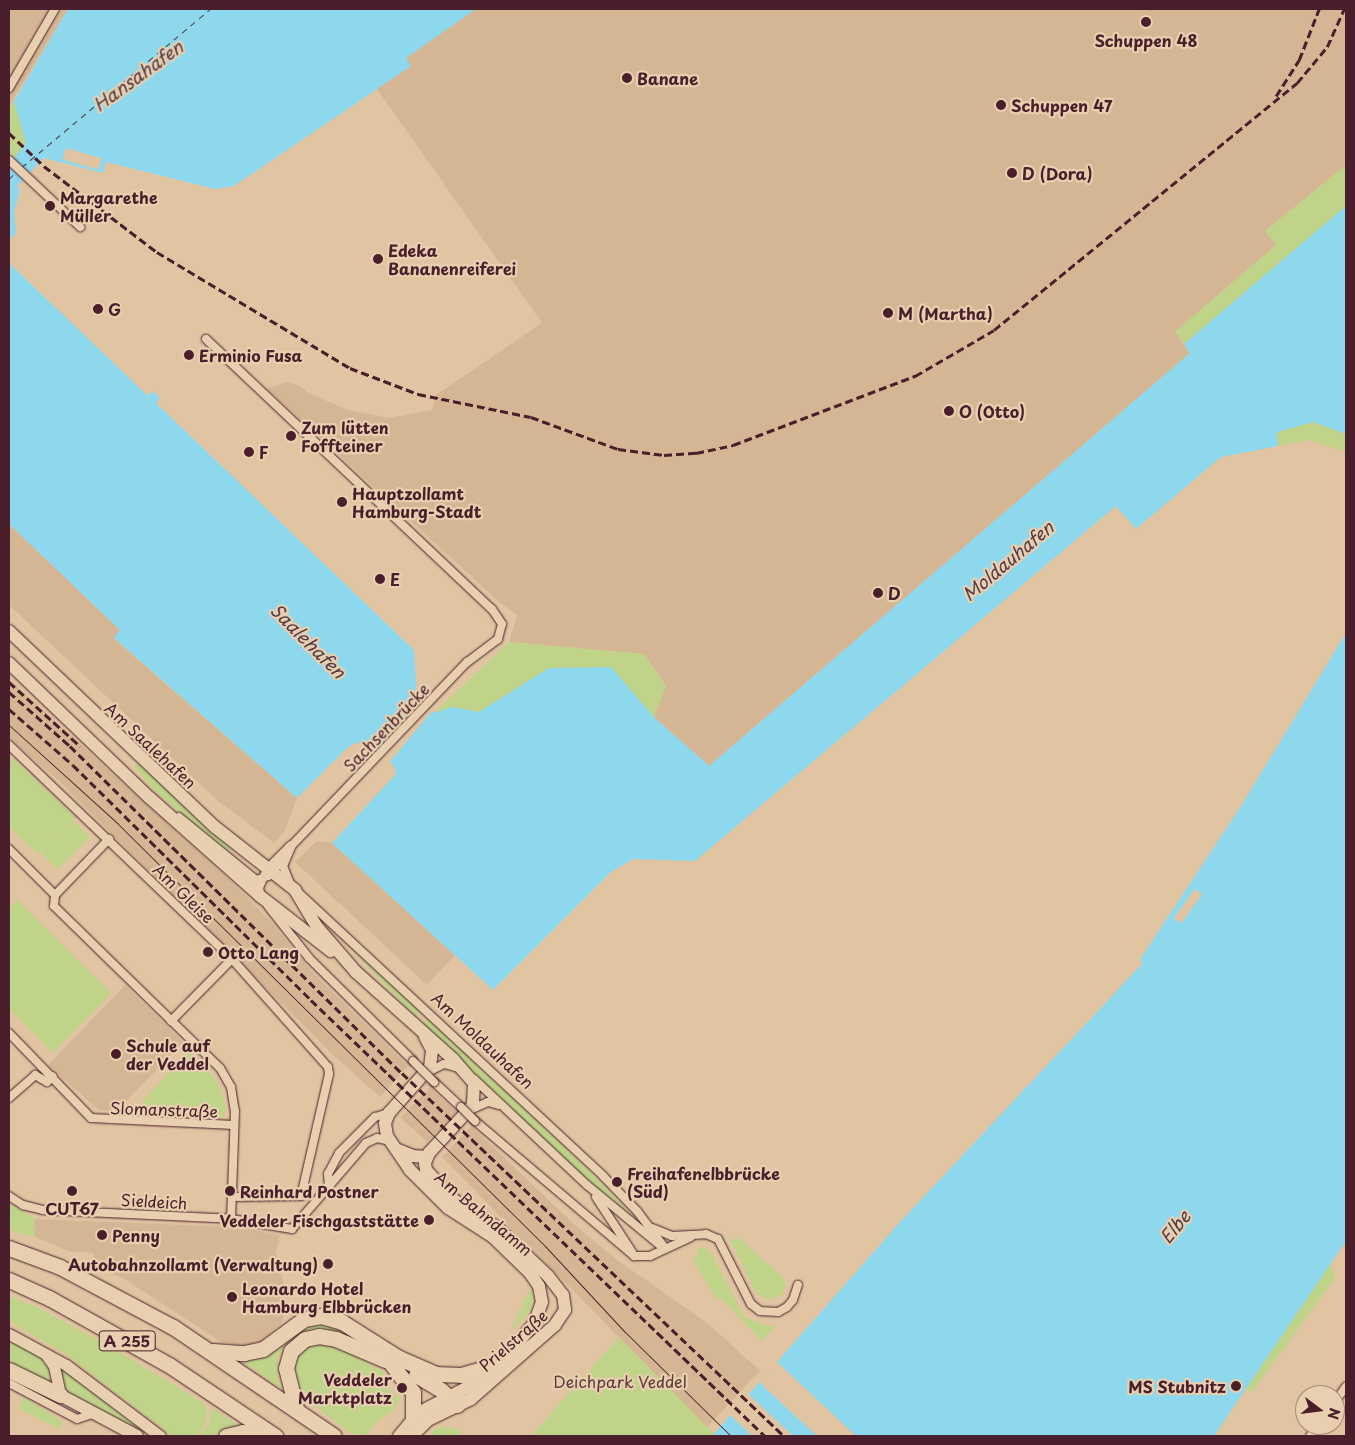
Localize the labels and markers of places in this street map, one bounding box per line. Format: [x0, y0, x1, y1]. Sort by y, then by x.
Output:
marker: Schuppen 48 [1140, 16, 1152, 28]
place label: Schuppen 48 [1094, 30, 1198, 50]
place label: Banane [637, 68, 698, 88]
marker: Banane [621, 72, 633, 84]
place label: Schuppen 47 [1011, 95, 1113, 115]
marker: Schuppen 47 [995, 99, 1007, 111]
place label: D (Dora) [1022, 163, 1092, 183]
marker: D (Dora) [1006, 167, 1018, 179]
place label: Margarethe Müller [60, 187, 158, 225]
marker: Margarethe Müller [44, 200, 56, 212]
place label: Edeka Bananenreiferei [388, 240, 516, 278]
marker: Edeka Bananenreiferei [372, 253, 384, 265]
place label: G [108, 299, 121, 319]
marker: G [92, 303, 104, 315]
place label: M (Martha) [898, 303, 993, 323]
marker: M (Martha) [882, 307, 894, 319]
place label: Erminio Fusa [199, 345, 303, 365]
marker: Erminio Fusa [183, 349, 195, 361]
place label: O (Otto) [959, 401, 1025, 421]
marker: O (Otto) [943, 405, 955, 417]
place label: Zum lütten Foffteiner [301, 417, 389, 455]
marker: Zum lütten Foffteiner [285, 430, 297, 442]
place label: F [259, 442, 268, 462]
marker: F [243, 446, 255, 458]
place label: Hauptzollamt Hamburg-Stadt [352, 483, 481, 521]
marker: Hauptzollamt Hamburg-Stadt [336, 496, 348, 508]
place label: E [390, 569, 400, 589]
marker: E [374, 573, 386, 585]
place label: D [888, 583, 901, 603]
marker: D [872, 587, 884, 599]
place label: Otto Lang [218, 942, 299, 962]
marker: Otto Lang [202, 946, 214, 958]
place label: Schule auf der Veddel [126, 1035, 211, 1073]
marker: Schule auf der Veddel [110, 1048, 122, 1060]
place label: Freihafenelbbrücke (Süd) [627, 1163, 780, 1201]
marker: Freihafenelbbrücke (Süd) [611, 1176, 623, 1188]
place label: Reinhard Postner [240, 1181, 380, 1201]
marker: CUT67 [66, 1185, 78, 1197]
marker: Reinhard Postner [224, 1185, 236, 1197]
place label: CUT67 [45, 1198, 99, 1218]
place label: Veddeler Fischgaststätte [218, 1210, 419, 1230]
marker: Veddeler Fischgaststätte [423, 1214, 435, 1226]
place label: Penny [112, 1225, 160, 1245]
marker: Penny [96, 1229, 108, 1241]
place label: Autobahnzollamt (Verwaltung) [69, 1254, 318, 1274]
marker: Autobahnzollamt (Verwaltung) [322, 1258, 334, 1270]
place label: Leonardo Hotel Hamburg Elbbrücken [242, 1278, 412, 1316]
marker: Leonardo Hotel Hamburg Elbbrücken [226, 1291, 238, 1303]
place label: Veddeler Marktplatz [298, 1369, 392, 1407]
place label: MS Stubnitz [1127, 1376, 1226, 1396]
marker: MS Stubnitz [1230, 1380, 1242, 1392]
marker: Veddeler Marktplatz [396, 1382, 408, 1394]

